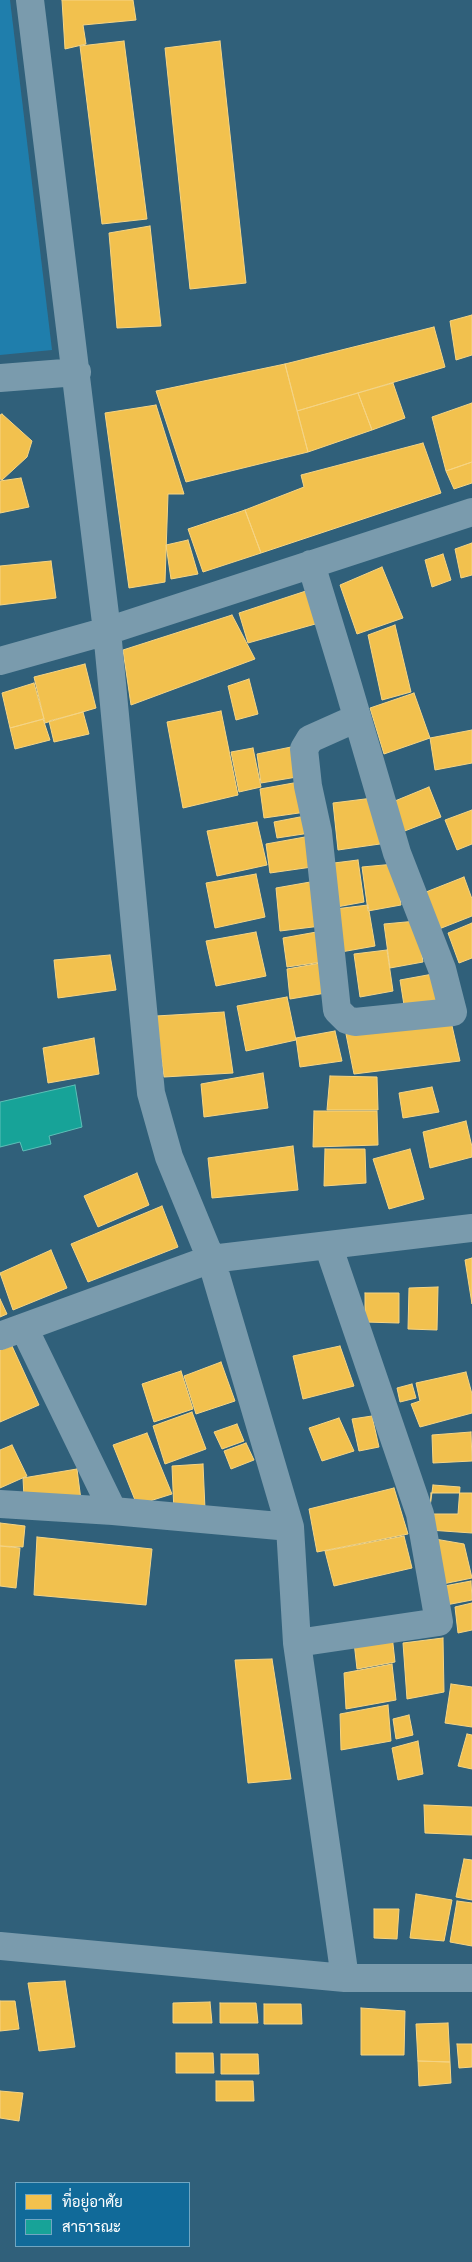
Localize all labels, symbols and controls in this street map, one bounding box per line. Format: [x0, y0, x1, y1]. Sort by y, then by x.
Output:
legend [15, 2182, 190, 2247]
text: ที่อยู่อาศัย [62, 2191, 123, 2212]
text: สาธารณะ [62, 2216, 121, 2237]

